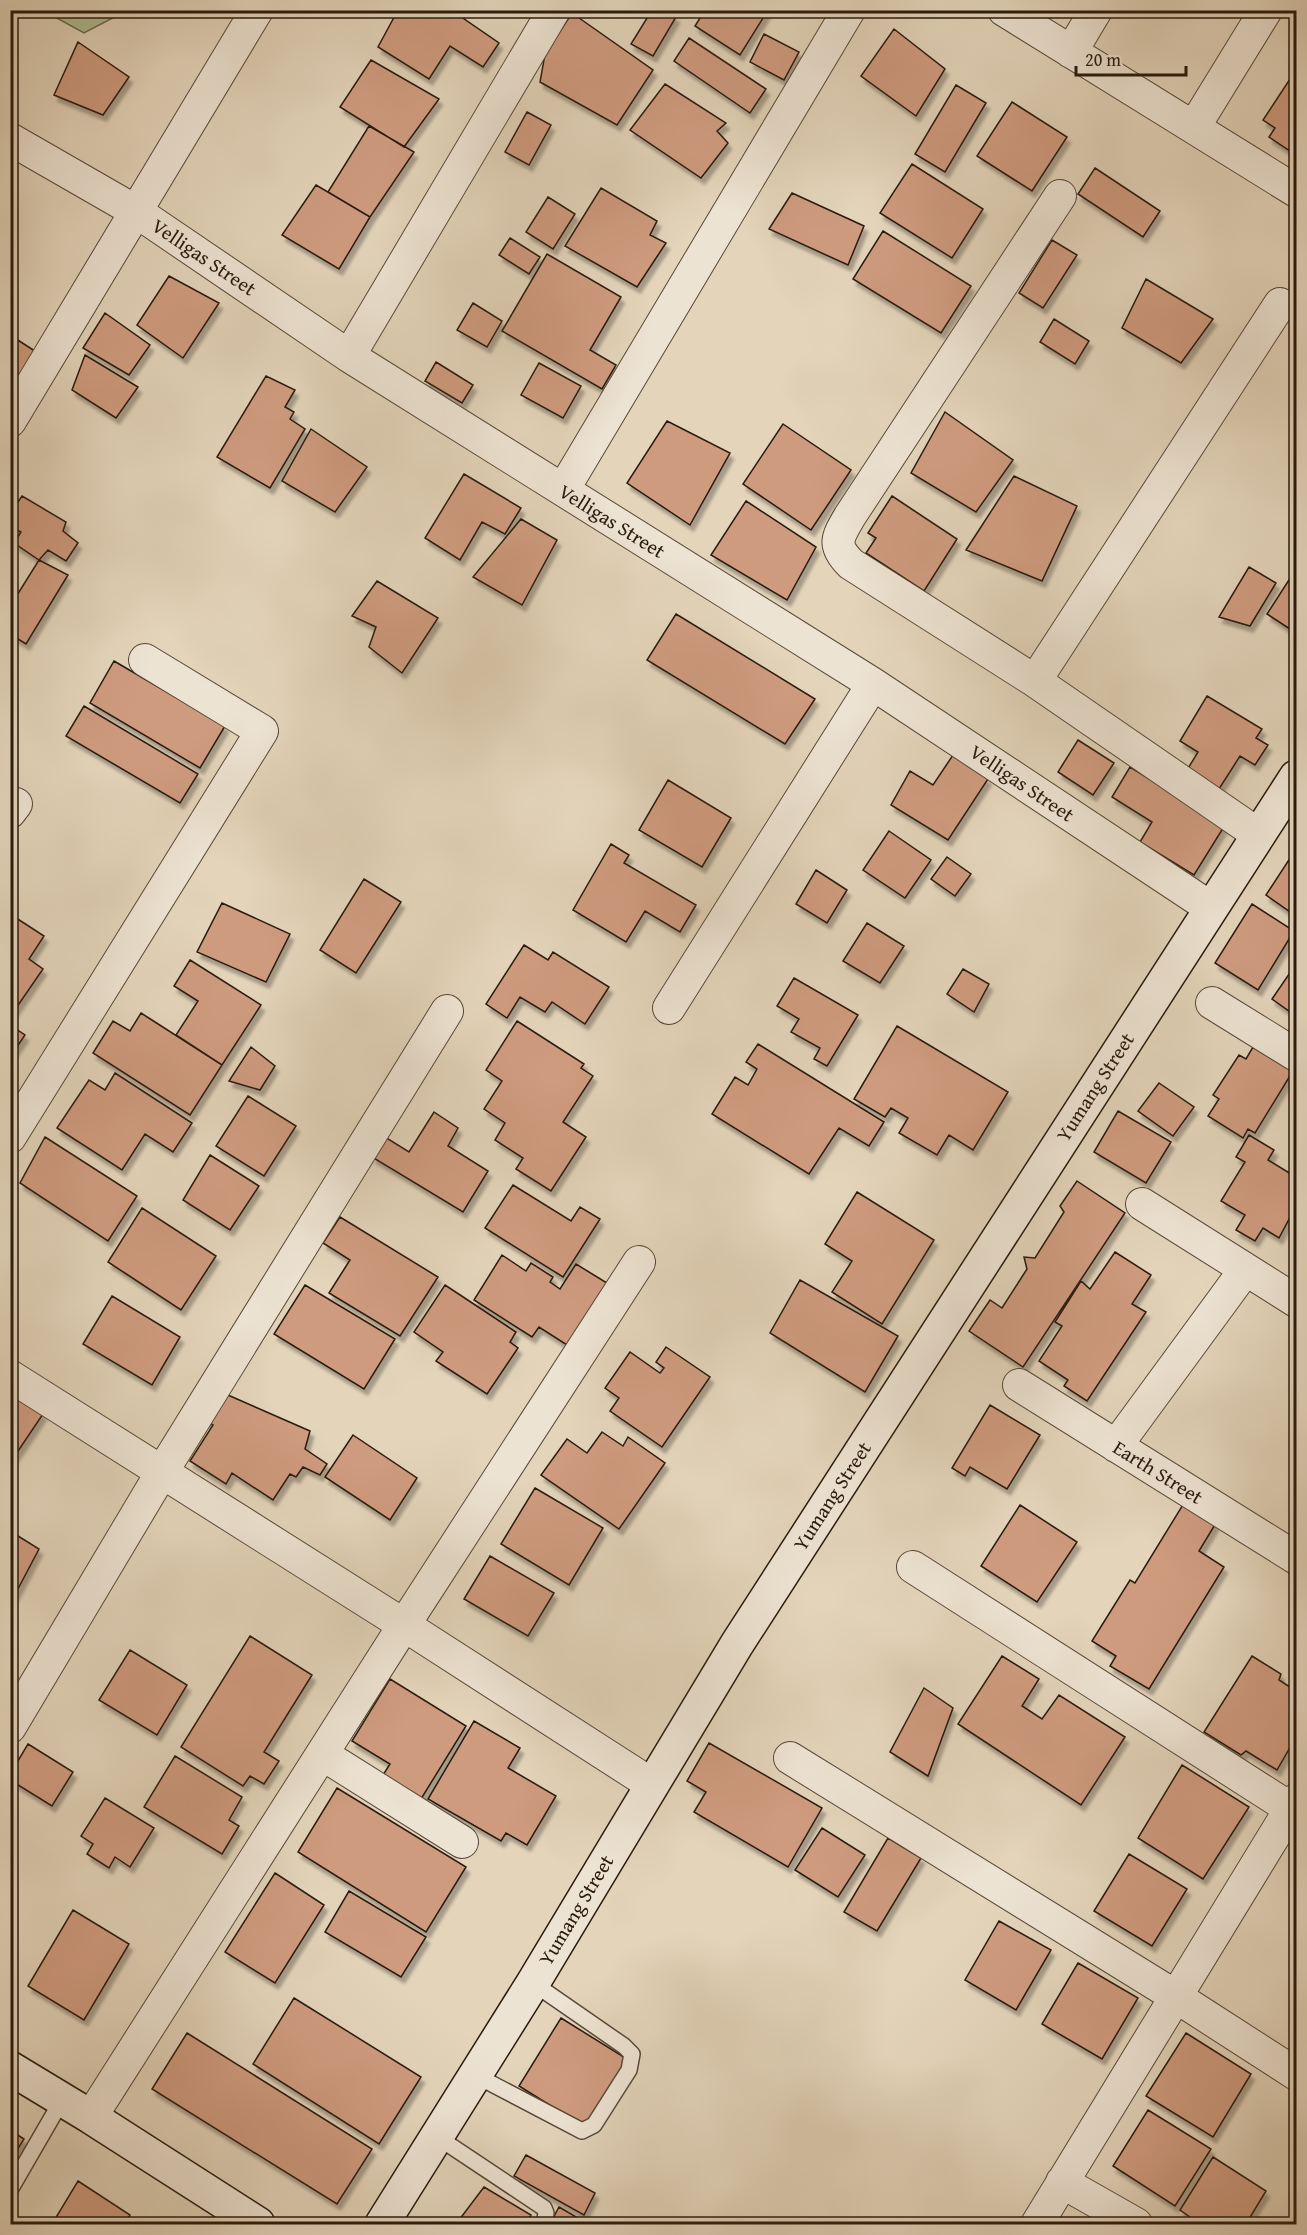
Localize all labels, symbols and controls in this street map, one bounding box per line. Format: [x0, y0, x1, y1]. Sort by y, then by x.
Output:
scale bar [1076, 39, 1186, 77]
text: 20 m [1085, 46, 1121, 73]
street label: Velligas Street [146, 211, 262, 302]
street label: Velligas Street [553, 476, 671, 565]
street label: Velligas Street [964, 737, 1080, 828]
street label: Yumang Street [1048, 1026, 1141, 1147]
street label: Earth Street [1108, 1432, 1209, 1511]
street label: Yumang Street [785, 1435, 878, 1556]
street label: Yumang Street [531, 1849, 620, 1971]

